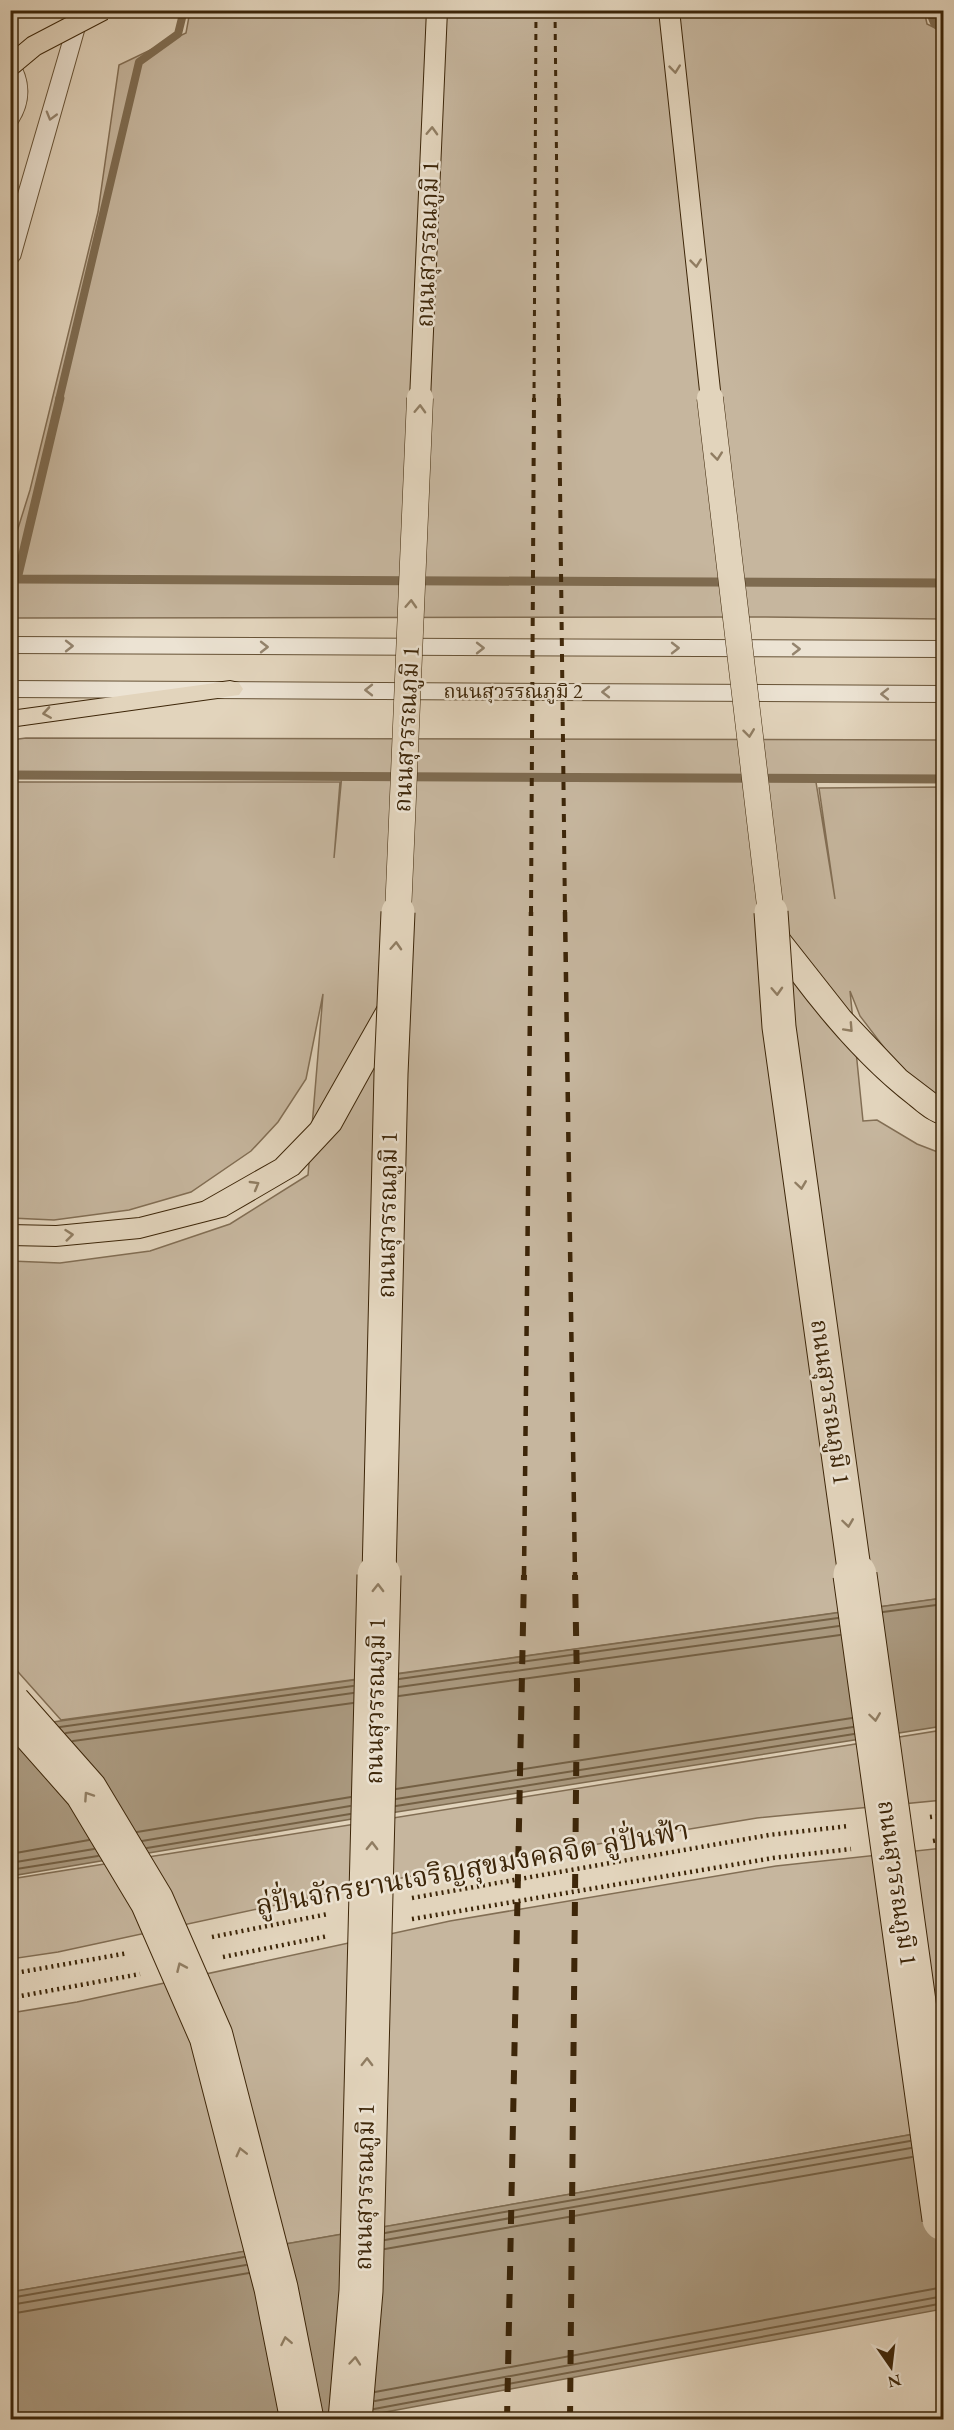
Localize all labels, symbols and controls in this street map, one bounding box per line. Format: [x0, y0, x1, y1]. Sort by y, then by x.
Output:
one-way arrow [668, 64, 681, 73]
one-way arrow [46, 110, 58, 120]
one-way arrow [426, 126, 439, 135]
street label: ถนนสุวรรณภูมิ 1 [409, 160, 445, 328]
one-way arrow [689, 258, 702, 267]
one-way arrow [414, 405, 427, 414]
one-way arrow [710, 452, 722, 461]
one-way arrow [405, 600, 418, 609]
one-way arrow [64, 640, 73, 652]
one-way arrow [259, 641, 268, 653]
one-way arrow [475, 642, 484, 654]
one-way arrow [670, 642, 679, 654]
one-way arrow [792, 643, 801, 655]
street label: ถนนสุวรรณภูมิ 1 [386, 645, 426, 813]
street label: ถนนสุวรรณภูมิ 2 [443, 678, 583, 704]
one-way arrow [365, 684, 374, 696]
one-way arrow [602, 685, 611, 698]
one-way arrow [881, 687, 890, 700]
one-way arrow [42, 706, 51, 718]
one-way arrow [743, 729, 755, 738]
one-way arrow [390, 941, 403, 950]
one-way arrow [770, 987, 783, 996]
one-way arrow [841, 1021, 852, 1032]
street label: ถนนสุวรรณภูมิ 1 [370, 1131, 404, 1299]
one-way arrow [794, 1180, 807, 1189]
one-way arrow [249, 1181, 259, 1193]
one-way arrow [64, 1229, 73, 1242]
street label: ถนนสุวรรณภูมิ 1 [804, 1317, 858, 1487]
one-way arrow [842, 1519, 854, 1528]
one-way arrow [372, 1583, 384, 1592]
street label: ถนนสุวรรณภูมิ 1 [358, 1617, 392, 1785]
one-way arrow [869, 1712, 881, 1721]
one-way arrow [84, 1792, 95, 1803]
street label: ถนนสุวรรณภูมิ 1 [871, 1798, 925, 1968]
street label: ลู่ปั่นจักรยานเจริญสุขมงคลจิต ลู่ปั่นฟ้า [252, 1809, 692, 1924]
one-way arrow [366, 1841, 378, 1850]
one-way arrow [177, 1962, 189, 1973]
one-way arrow [360, 2057, 373, 2066]
street label: ถนนสุวรรณภูมิ 1 [347, 2103, 381, 2271]
one-way arrow [236, 2147, 249, 2157]
one-way arrow [280, 2337, 293, 2347]
north arrow [861, 2337, 921, 2397]
one-way arrow [348, 2357, 361, 2366]
text: N [886, 2369, 903, 2393]

